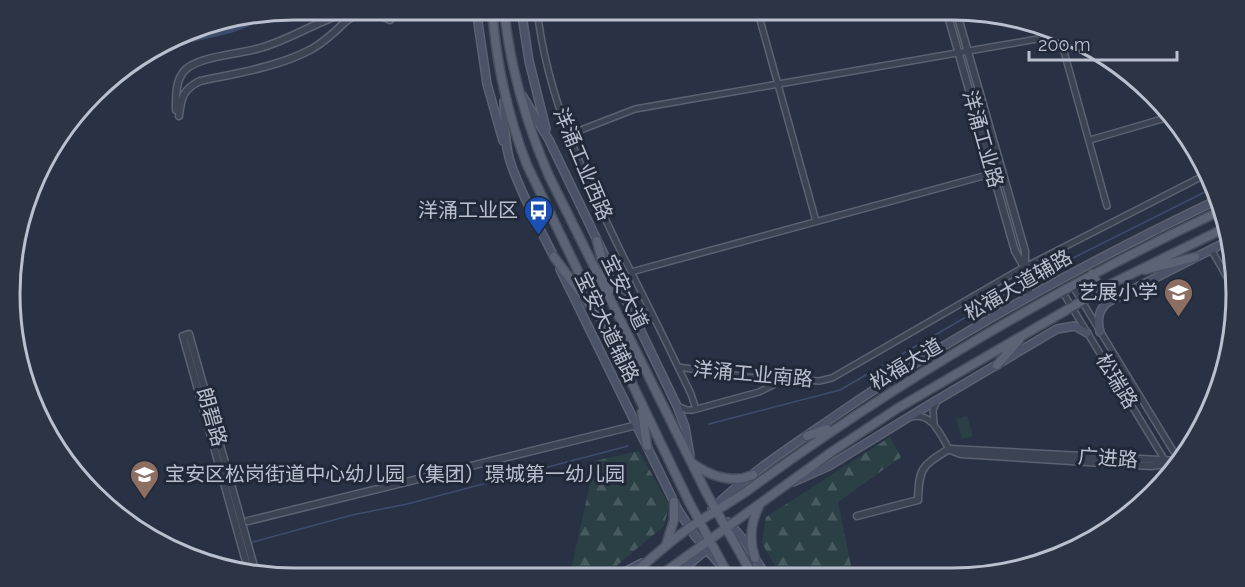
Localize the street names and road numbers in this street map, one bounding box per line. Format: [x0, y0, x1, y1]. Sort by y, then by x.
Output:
street label: 洋涌工业路 [958, 88, 1008, 190]
street label: 洋涌工业西路 [549, 104, 617, 224]
street label: 松福大道辅路 [960, 245, 1076, 325]
street label: 宝安大道 [597, 251, 653, 333]
street label: 宝安大道辅路 [570, 268, 644, 386]
street label: 松福大道 [866, 333, 946, 395]
street label: 松瑞路 [1091, 349, 1143, 413]
street label: 洋涌工业南路 [692, 357, 814, 391]
street label: 朗碧路 [192, 385, 232, 449]
street label: 广进路 [1077, 444, 1139, 472]

